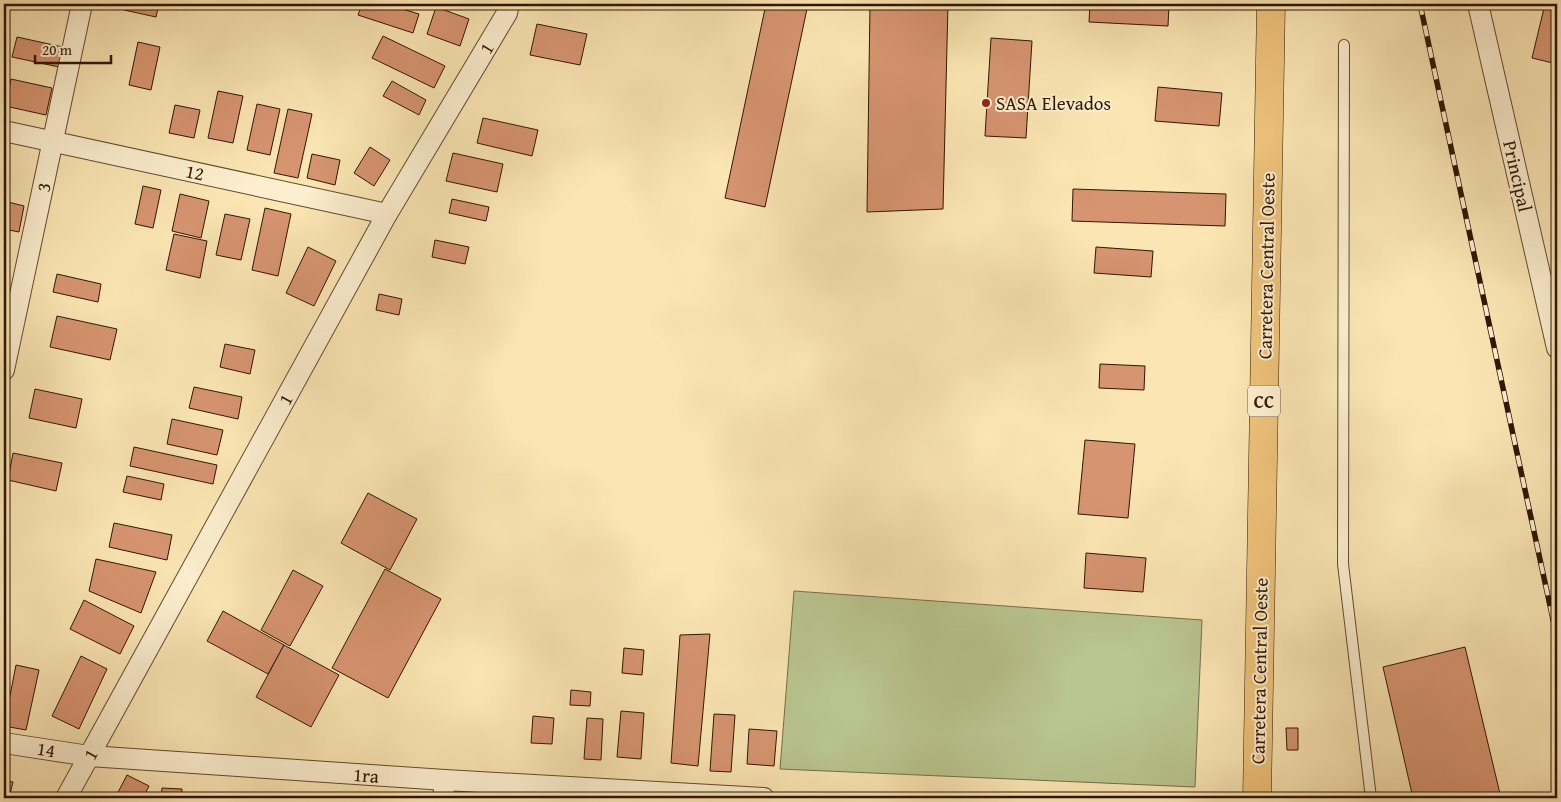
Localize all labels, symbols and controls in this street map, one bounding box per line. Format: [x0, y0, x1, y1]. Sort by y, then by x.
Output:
scale bar [35, 32, 111, 64]
street label: 1 [472, 37, 500, 59]
text: 20 m [42, 39, 73, 60]
place label: SASA Elevados [996, 89, 1111, 117]
marker: SASA Elevados [980, 97, 992, 109]
street label: Principal [1496, 138, 1540, 214]
street label: 12 [183, 156, 207, 188]
street label: Carretera Central Oeste [1250, 172, 1282, 359]
street label: 3 [28, 180, 58, 194]
road number: CC [1248, 386, 1280, 416]
street label: 1 [271, 388, 299, 410]
street label: Carretera Central Oeste [1243, 577, 1275, 764]
street label: 14 [35, 734, 57, 764]
street label: 1 [76, 743, 104, 765]
street label: 1ra [352, 760, 380, 790]

